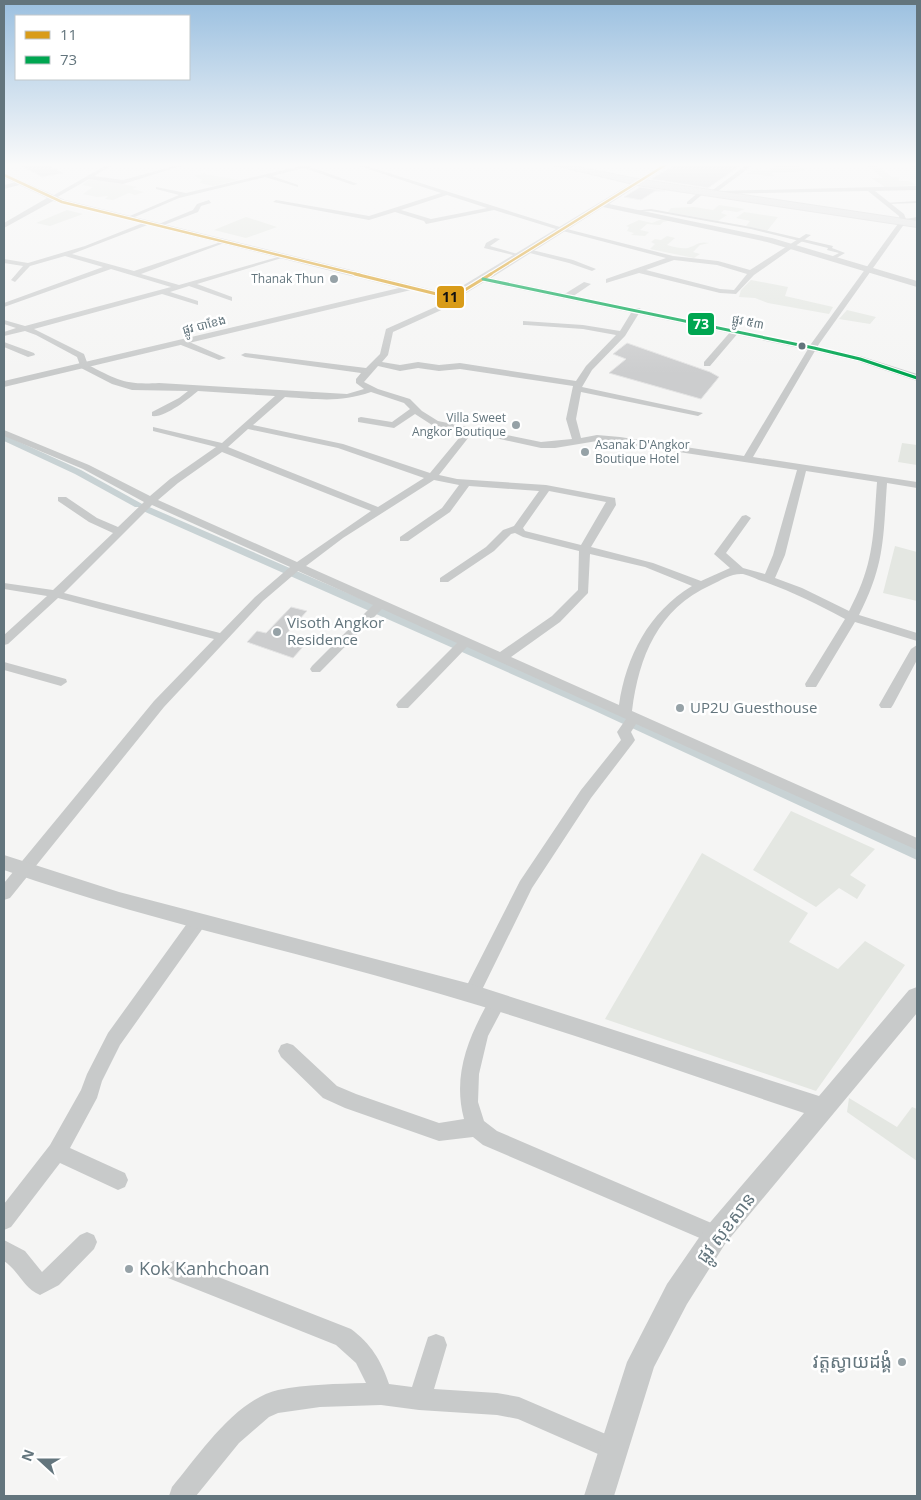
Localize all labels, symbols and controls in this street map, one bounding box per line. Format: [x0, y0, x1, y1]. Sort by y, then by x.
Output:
legend [15, 15, 190, 80]
text: 11 [60, 24, 77, 44]
text: 73 [60, 49, 77, 69]
place label: Thanak Thun [251, 270, 324, 287]
marker: Thanak Thun [328, 273, 340, 285]
line badge: 11 [436, 285, 465, 309]
text: 11 [442, 287, 458, 306]
street label: ផ្លូវ ៥៣ [730, 310, 766, 335]
street label: ផ្លូវ បាខែង [180, 311, 228, 341]
line badge: 73 [687, 312, 715, 336]
text: 73 [693, 314, 709, 333]
unlabelled marker [797, 341, 807, 351]
place label: Villa Sweet Angkor Boutique [412, 409, 506, 440]
marker: Villa Sweet Angkor Boutique [510, 419, 522, 431]
place label: Asanak D'Angkor Boutique Hotel [595, 436, 690, 467]
marker: Asanak D'Angkor Boutique Hotel [579, 446, 591, 458]
place label: Visoth Angkor Residence [287, 612, 384, 649]
marker: Visoth Angkor Residence [271, 626, 283, 638]
place label: UP2U Guesthouse [690, 697, 817, 717]
marker: UP2U Guesthouse [674, 702, 686, 714]
street label: ផ្លូវ សុខសាន [690, 1187, 765, 1271]
place label: Kok Kanhchoan [139, 1256, 270, 1280]
marker: Kok Kanhchoan [123, 1263, 135, 1275]
place label: វត្តស្វាយដង្គំ [813, 1349, 892, 1373]
marker: វត្តស្វាយដង្គំ [896, 1356, 908, 1368]
north arrow [15, 1435, 65, 1485]
text: N [16, 1446, 38, 1464]

